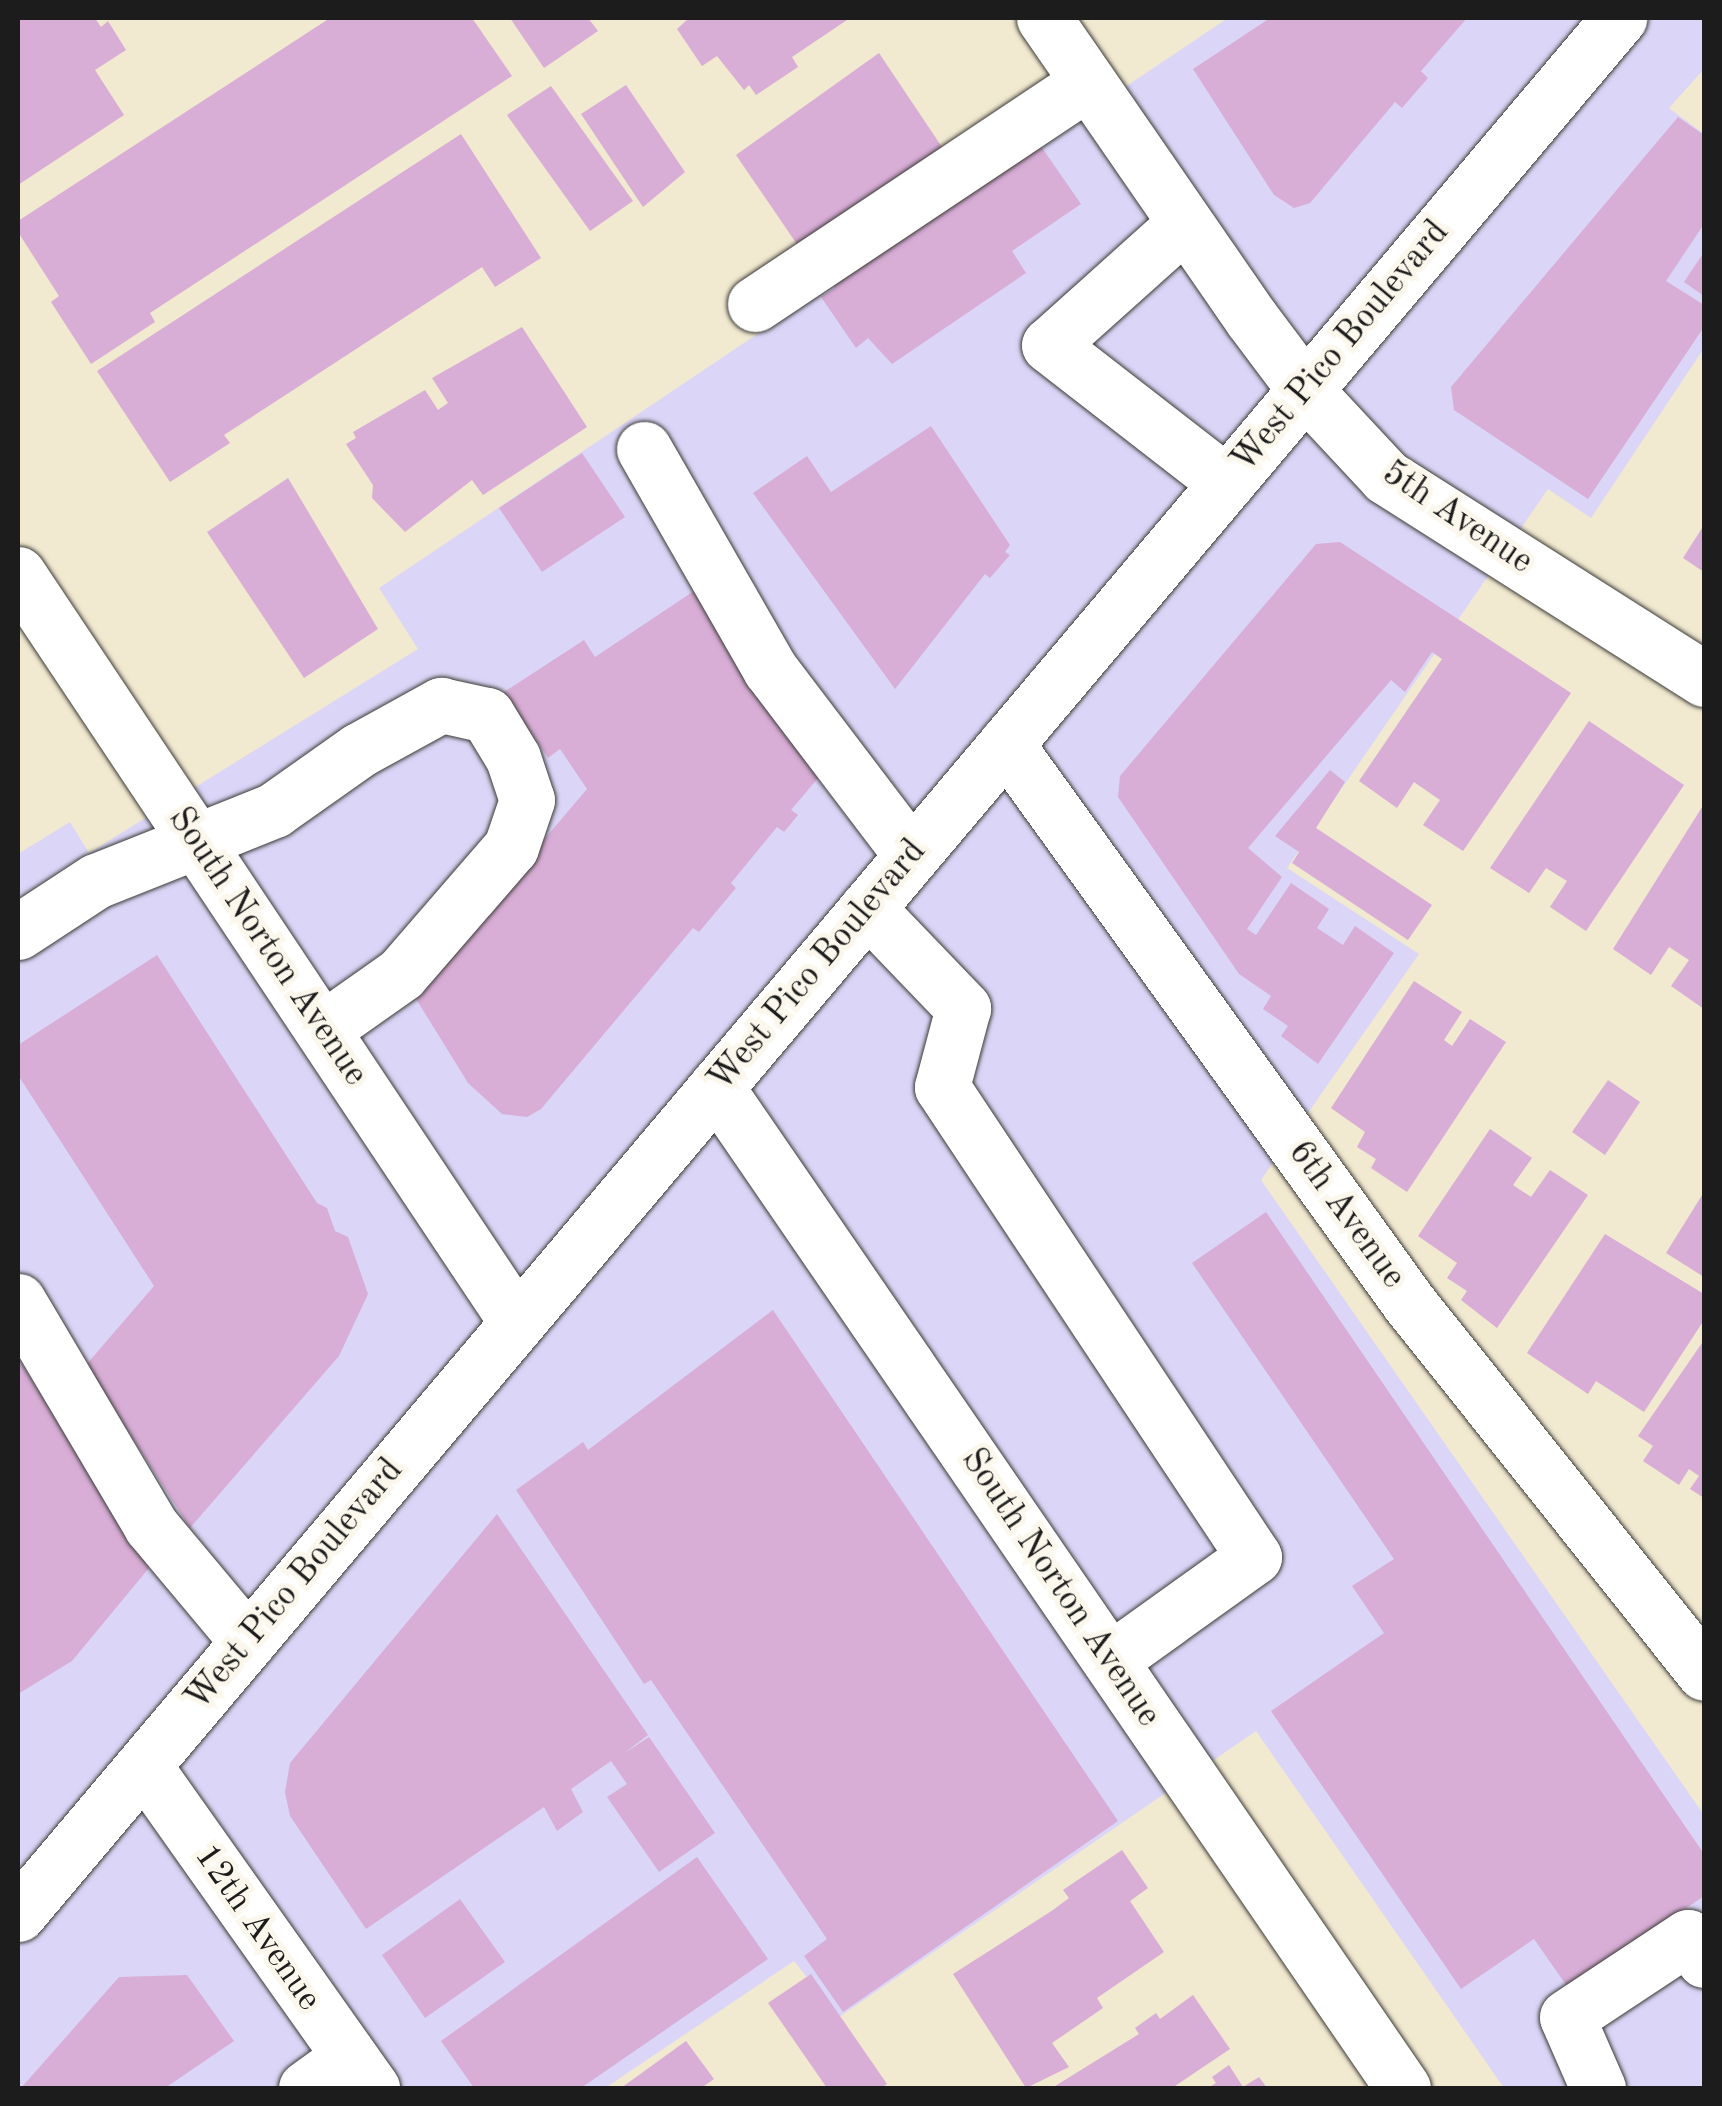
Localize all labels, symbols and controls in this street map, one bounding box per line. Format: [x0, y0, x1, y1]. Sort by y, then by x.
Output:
street label: West Pico Boulevard [1223, 212, 1459, 482]
street label: 5th Avenue [1374, 452, 1540, 584]
street label: South Norton Avenue [158, 800, 376, 1094]
street label: West Pico Boulevard [700, 831, 936, 1101]
street label: 6th Avenue [1278, 1133, 1414, 1297]
street label: South Norton Avenue [951, 1441, 1169, 1735]
street label: West Pico Boulevard [177, 1450, 413, 1720]
street label: 12th Avenue [184, 1837, 330, 2019]

